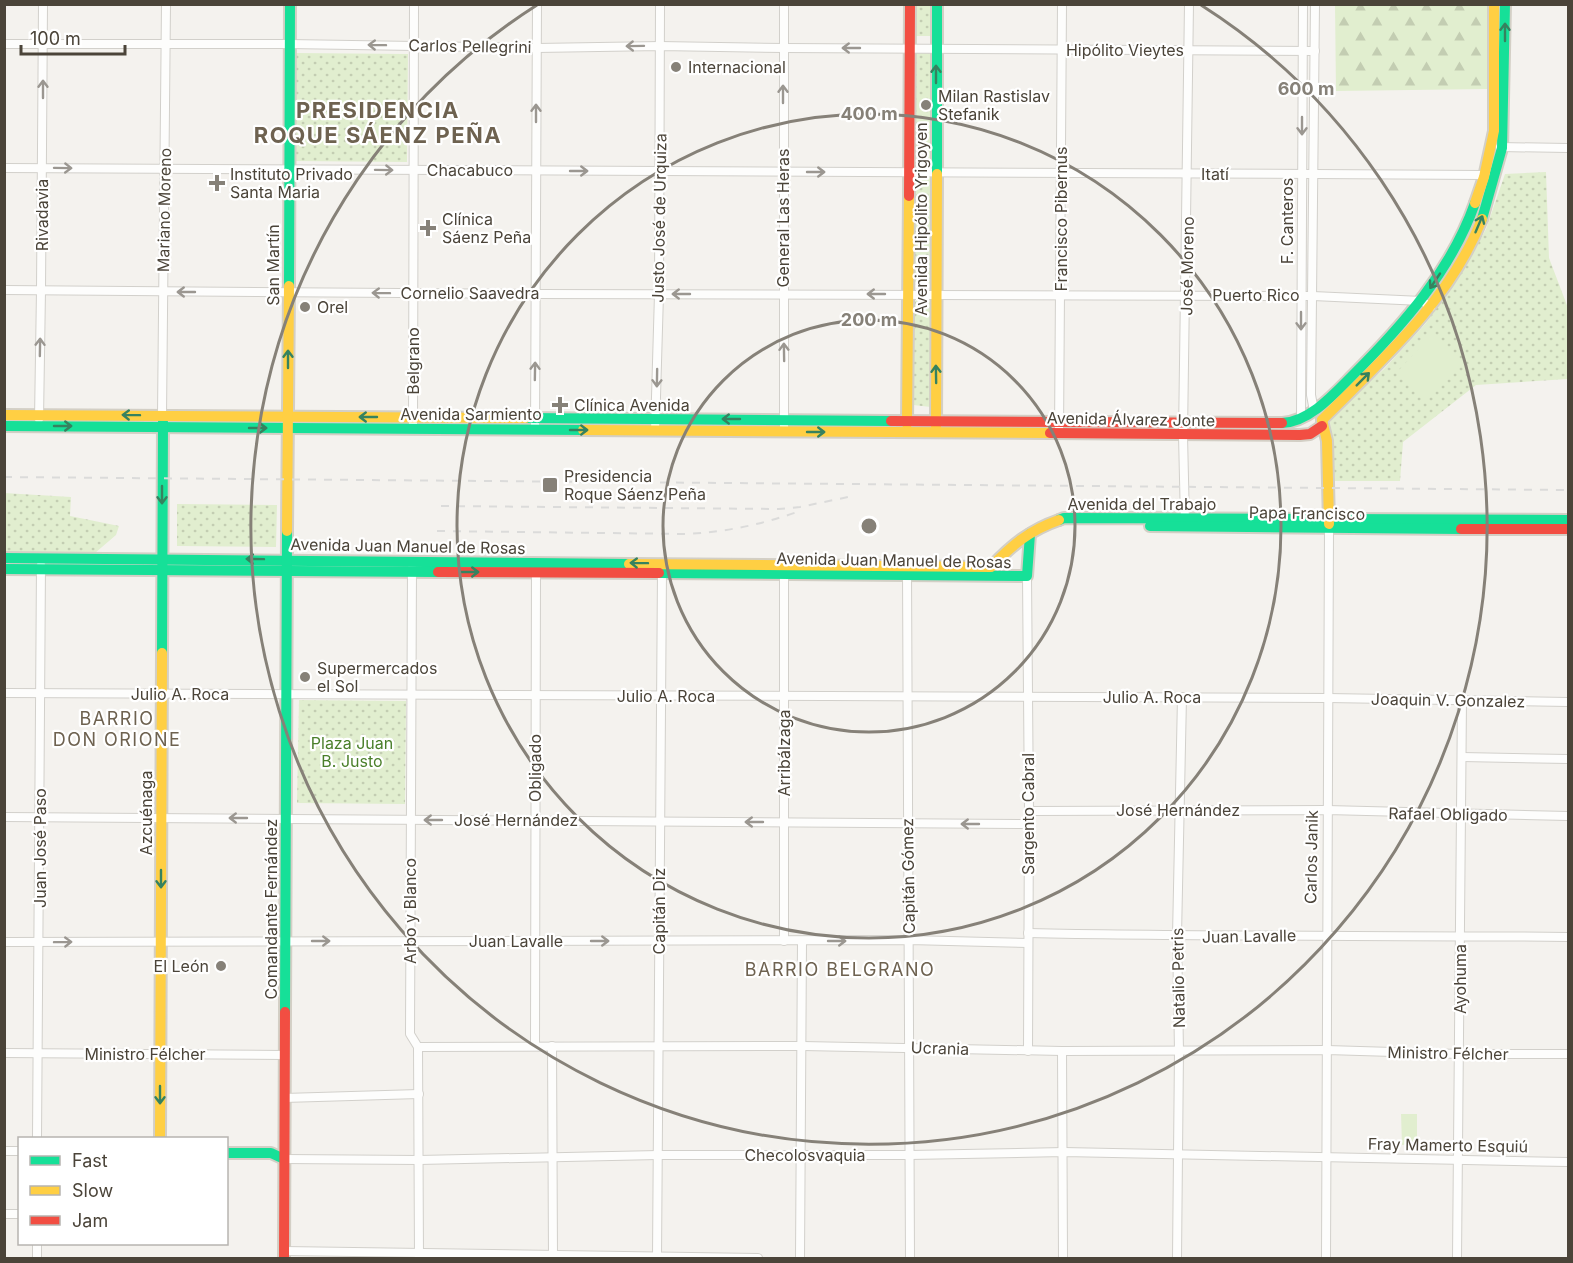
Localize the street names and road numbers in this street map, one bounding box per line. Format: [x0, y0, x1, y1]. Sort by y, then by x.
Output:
street label: Carlos Pellegrini [408, 35, 532, 57]
street label: Hipólito Vieytes [1066, 40, 1184, 60]
street label: Avenida Hipólito Yrigoyen [911, 122, 931, 316]
street label: Justo José de Urquiza [648, 133, 670, 303]
street label: Francisco Pibernus [1051, 147, 1071, 291]
street label: Mariano Moreno [153, 148, 175, 272]
street label: General Las Heras [773, 148, 793, 288]
street label: Chacabuco [427, 160, 513, 180]
street label: Itatí [1201, 164, 1229, 184]
street label: F. Canteros [1277, 178, 1297, 264]
street label: Rivadavia [32, 179, 52, 251]
street label: José Moreno [1176, 216, 1198, 316]
street label: San Martín [263, 224, 283, 306]
street label: Cornelio Saavedra [401, 283, 540, 303]
street label: Puerto Rico [1212, 285, 1300, 305]
street label: Belgrano [403, 327, 423, 395]
street label: Avenida Sarmiento [400, 404, 542, 424]
street label: Avenida Álvarez Jonte [1047, 408, 1215, 430]
street label: Avenida del Trabajo [1068, 494, 1216, 514]
street label: Papa Francisco [1249, 502, 1365, 524]
street label: Avenida Juan Manuel de Rosas [290, 534, 526, 558]
street label: Avenida Juan Manuel de Rosas [776, 548, 1012, 572]
street label: Julio A. Roca [131, 684, 229, 704]
street label: Julio A. Roca [617, 686, 715, 706]
street label: Julio A. Roca [1103, 687, 1201, 707]
street label: Joaquin V. Gonzalez [1371, 689, 1525, 711]
street label: Arribálzaga [774, 710, 794, 796]
street label: Obligado [525, 734, 545, 802]
street label: Sargento Cabral [1018, 753, 1038, 875]
street label: Azcuénaga [136, 771, 156, 855]
street label: Juan José Paso [30, 788, 50, 908]
street label: José Hernández [1116, 800, 1240, 820]
street label: Rafael Obligado [1388, 803, 1508, 825]
street label: José Hernández [454, 810, 578, 830]
street label: Carlos Janik [1300, 810, 1322, 904]
street label: Capitán Gómez [897, 818, 919, 934]
street label: Comandante Fernández [261, 819, 281, 999]
street label: Arbo y Blanco [400, 858, 420, 964]
street label: Capitán Diz [649, 868, 669, 954]
street label: Juan Lavalle [1202, 925, 1296, 947]
street label: Natalio Petris [1167, 928, 1189, 1028]
street label: Juan Lavalle [469, 931, 563, 951]
street label: Ayohuma [1450, 944, 1470, 1014]
street label: Ucrania [910, 1037, 970, 1059]
street label: Ministro Félcher [1387, 1042, 1509, 1064]
street label: Ministro Félcher [84, 1044, 206, 1064]
street label: Fray Mamerto Esquiú [1368, 1134, 1528, 1156]
street label: Checolosvaquia [744, 1145, 866, 1165]

